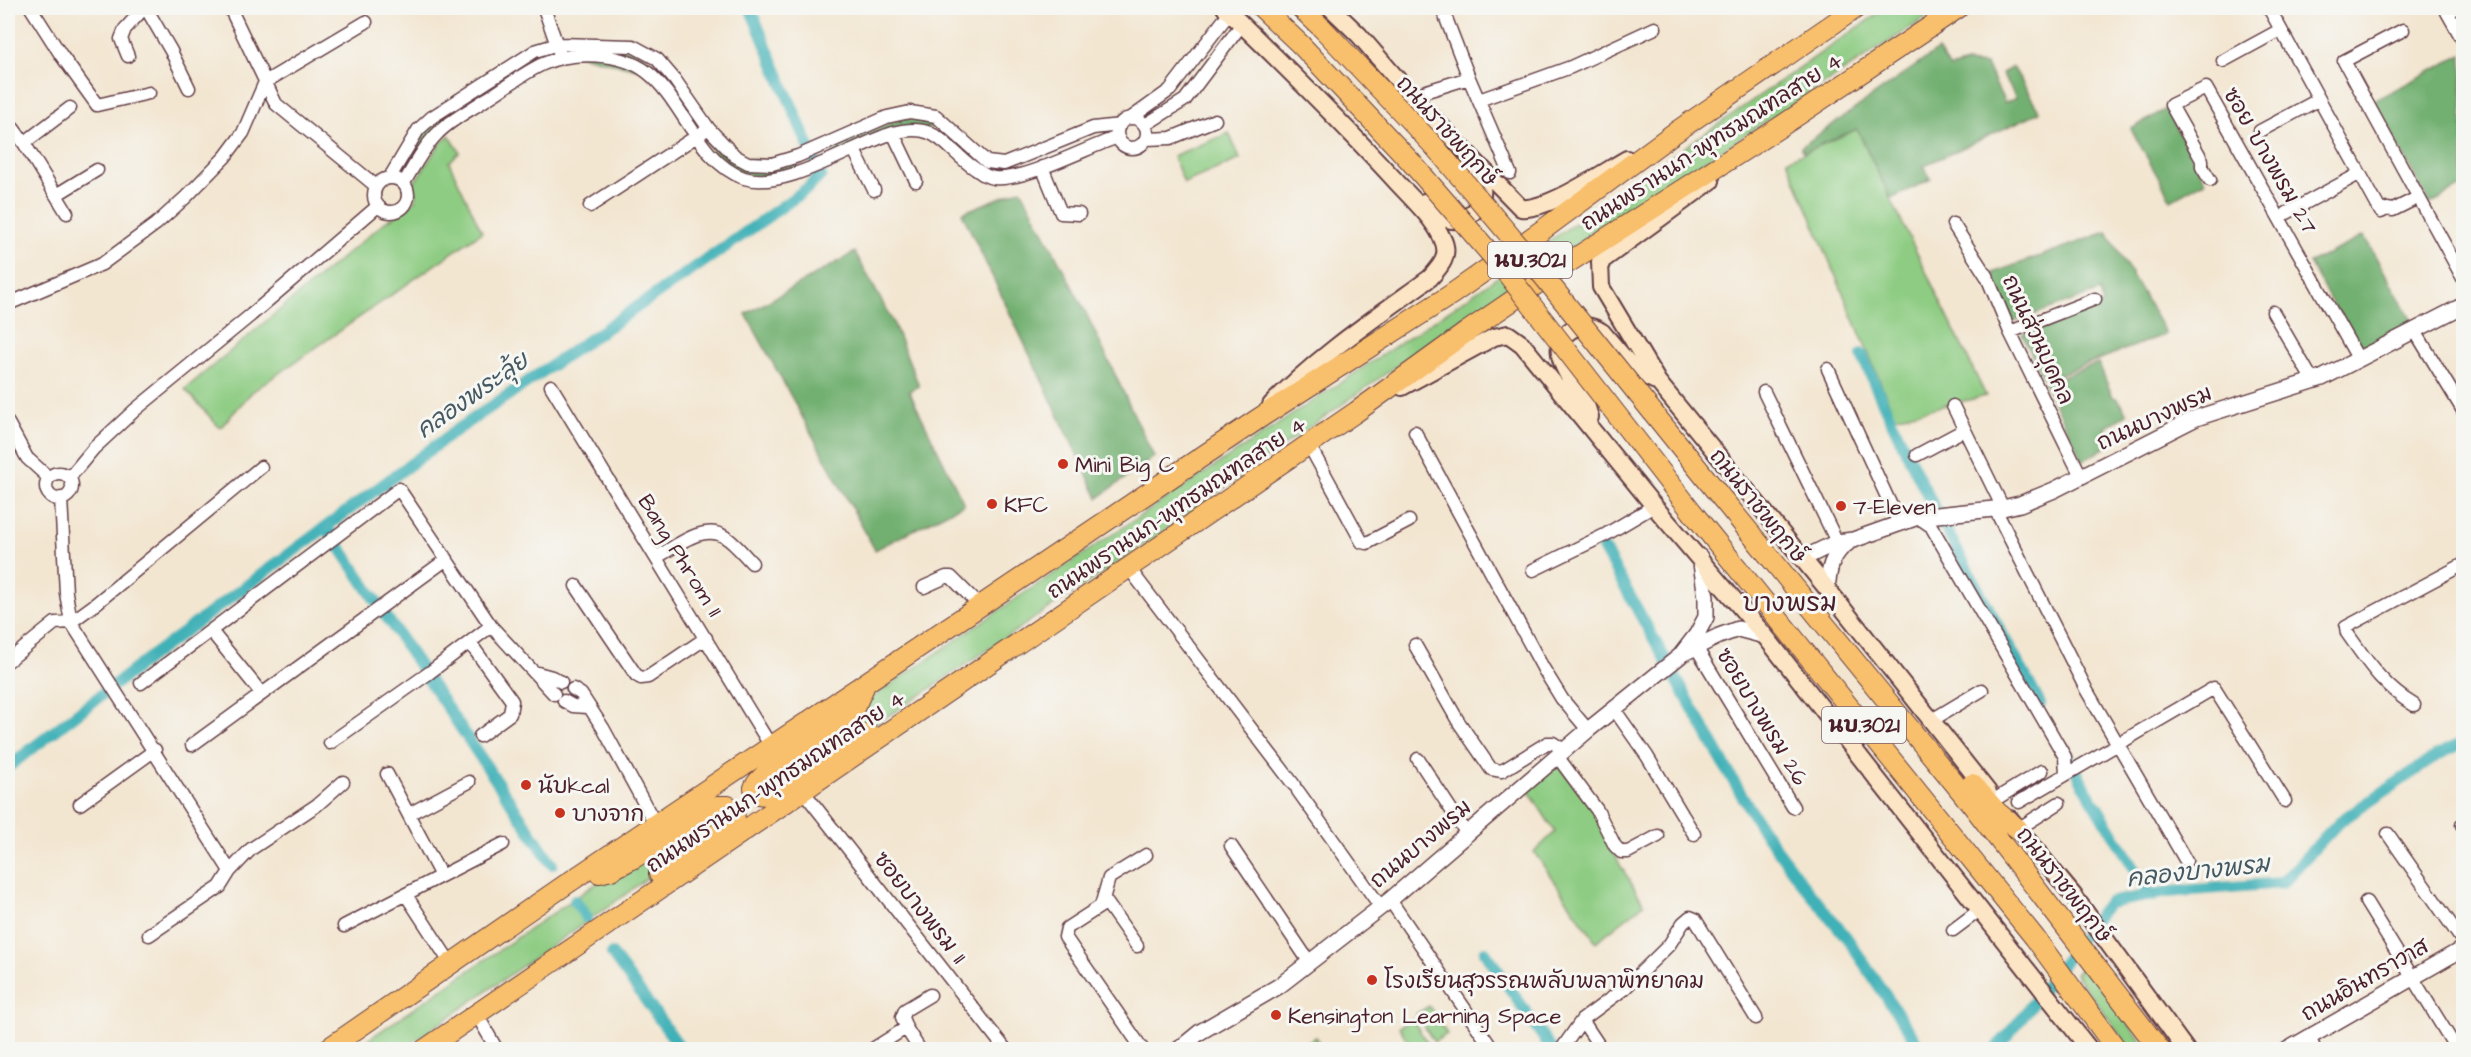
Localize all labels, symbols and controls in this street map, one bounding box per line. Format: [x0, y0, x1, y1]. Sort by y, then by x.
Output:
street label: ถนนพรานนก-พุทธมณฑลสาย 4 [1575, 46, 1849, 239]
street label: ถนนราชพฤกษ์ [1389, 69, 1505, 193]
street label: ซอย บางพรม 27 [2215, 82, 2324, 240]
road number: นบ.3021 [1488, 242, 1572, 278]
street label: ถนนส่วนบุคคล [1994, 270, 2081, 410]
water label: คลองพระลุ้ย [410, 343, 537, 447]
street label: ถนนบางพรม [2092, 378, 2218, 459]
street label: ถนนพรานนก-พุทธมณฑลสาย 4 [1041, 410, 1313, 607]
street label: ถนนราชพฤกษ์ [1702, 442, 1814, 570]
place label: Mini Big C [1075, 450, 1175, 482]
marker: Mini Big C [1056, 457, 1070, 471]
street label: Bang Phrom 11 [629, 489, 730, 624]
place label: KFC [1004, 490, 1049, 521]
place label: 7-Eleven [1853, 492, 1936, 523]
marker: KFC [985, 497, 999, 511]
marker: 7-Eleven [1834, 499, 1848, 513]
district label: บางพรม [1743, 585, 1837, 621]
street label: ซอยบางพรม 26 [1708, 642, 1815, 792]
street label: ถนนพรานนก-พุทธมณฑลสาย 4 [640, 684, 912, 881]
road number: นบ.3021 [1822, 707, 1906, 743]
place label: นับkcal [538, 771, 610, 802]
marker: นับkcal [519, 778, 533, 792]
street label: ถนนบางพรม [1363, 792, 1479, 896]
place label: บางจาก [572, 799, 644, 830]
marker: บางจาก [553, 806, 567, 820]
street label: ถนนราชพฤกษ์ [2009, 821, 2119, 950]
street label: ซอยบางพรม 11 [866, 845, 974, 971]
water label: คลองบางพรม [2125, 847, 2274, 896]
street label: ถนนอินทราวาส [2295, 930, 2436, 1029]
place label: โรงเรียนสุวรรณพลับพลาพิทยาคม [1384, 966, 1704, 997]
marker: โรงเรียนสุวรรณพลับพลาพิทยาคม [1365, 973, 1379, 987]
place label: Kensington Learning Space [1288, 1001, 1561, 1033]
marker: Kensington Learning Space [1269, 1008, 1283, 1022]

